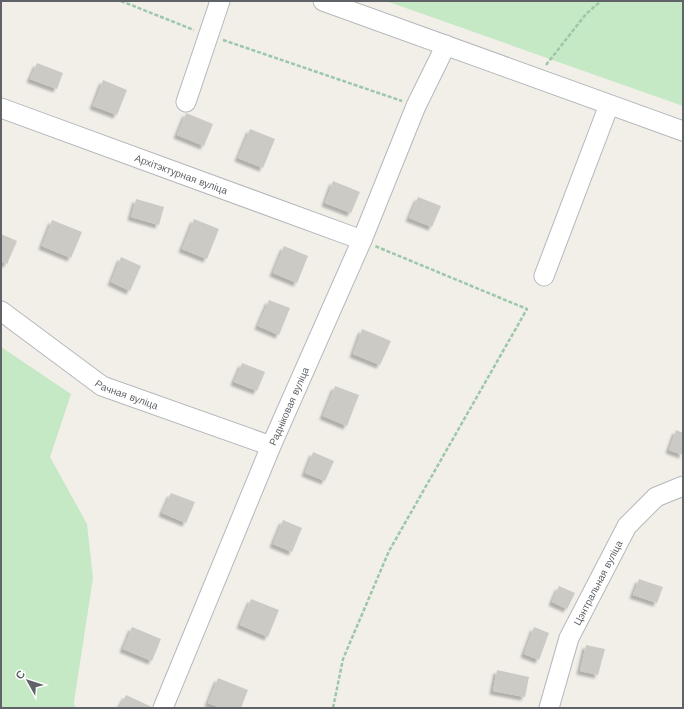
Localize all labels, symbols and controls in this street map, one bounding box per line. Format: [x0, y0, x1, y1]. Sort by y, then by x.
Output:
street label: Архітэктурная вуліца [133, 152, 230, 196]
street label: Радніковая вуліца [267, 365, 311, 447]
street label: Рачная вуліца [93, 378, 160, 411]
street label: Цэнтральная вуліца [571, 538, 624, 627]
north arrow [8, 661, 48, 701]
text: С [13, 668, 28, 682]

